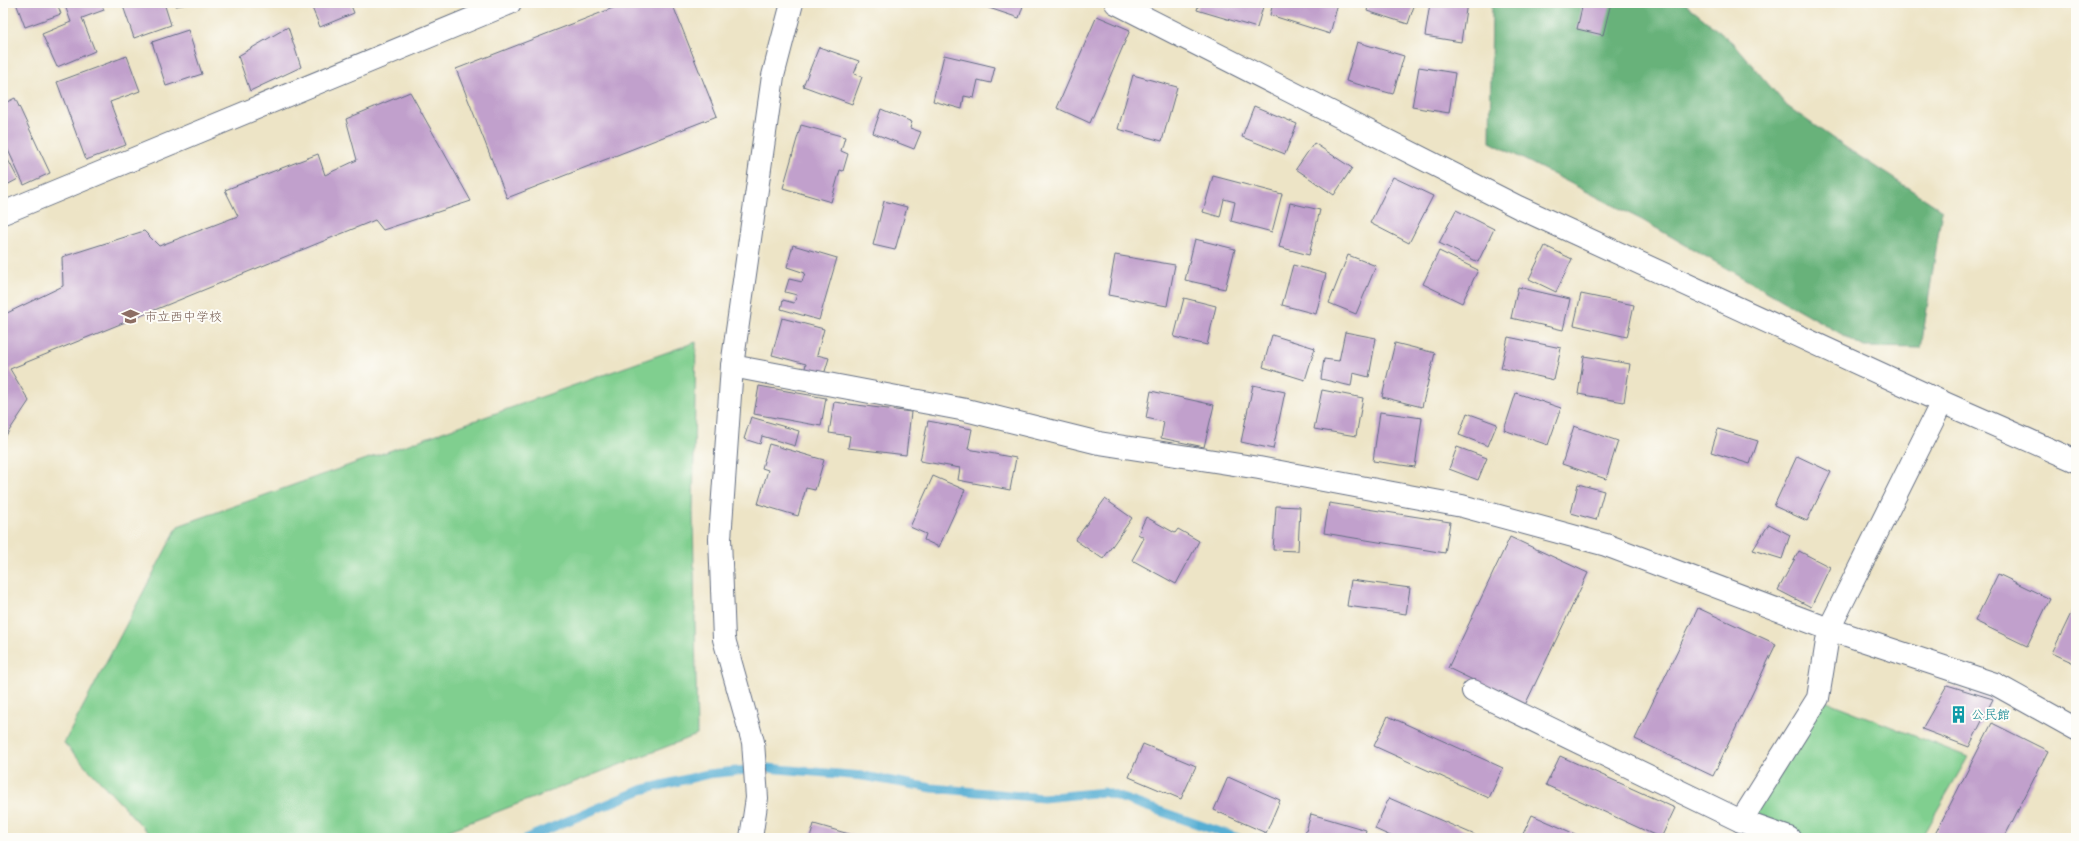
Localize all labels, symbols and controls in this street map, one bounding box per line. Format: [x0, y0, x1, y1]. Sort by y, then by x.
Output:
school or university icon: 市立西中学校 [121, 306, 141, 326]
place label: 市立西中学校 [144, 309, 222, 324]
building icon: 公民館 [1948, 704, 1968, 724]
place label: 公民館 [1971, 707, 2010, 722]

